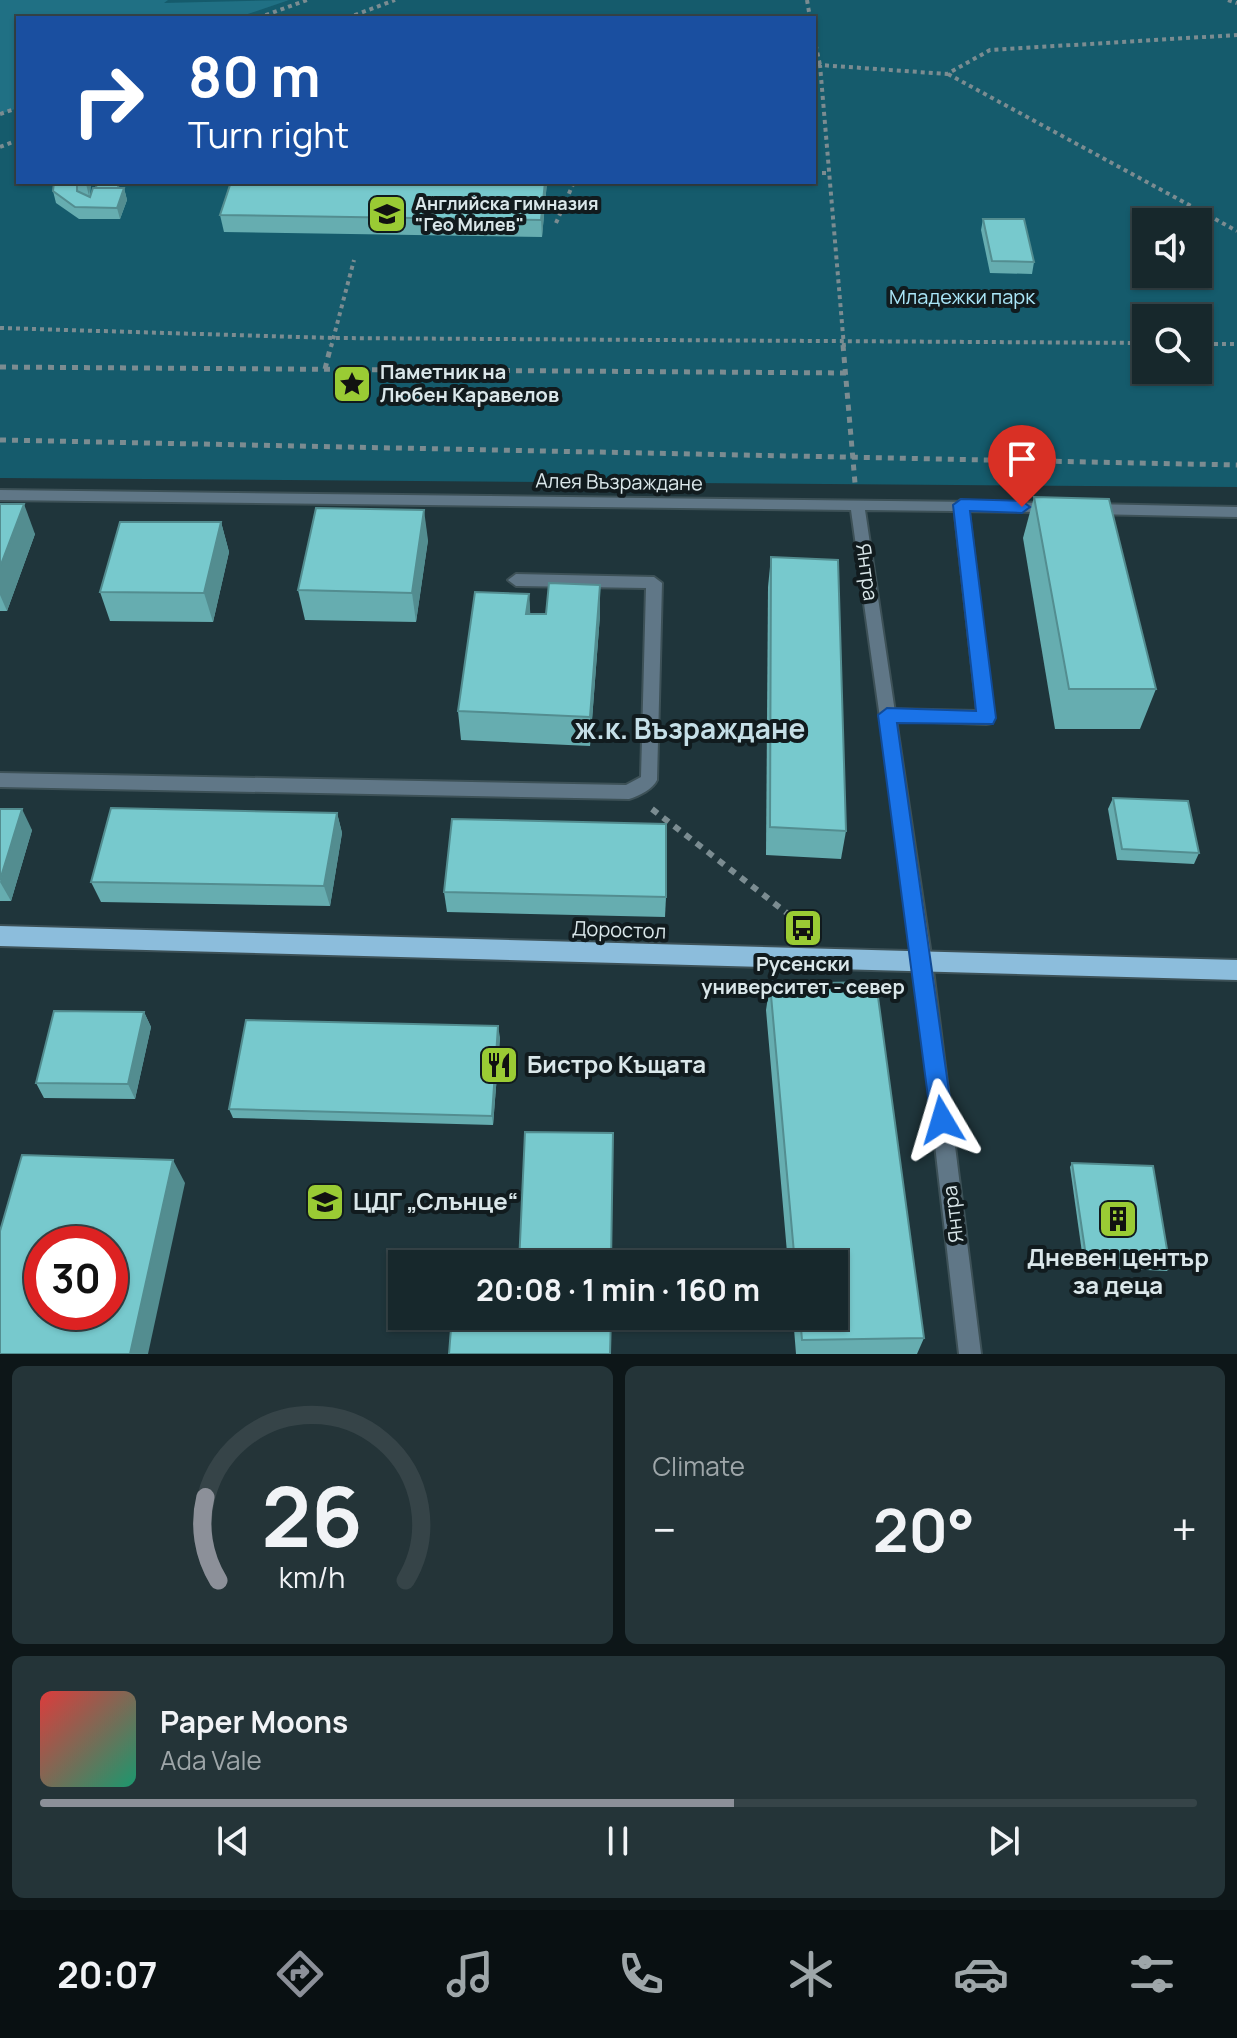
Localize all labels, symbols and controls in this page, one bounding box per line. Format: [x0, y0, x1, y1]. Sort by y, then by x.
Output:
text: 80 m [188, 37, 321, 114]
icon: right [56, 48, 160, 152]
text: Turn right [188, 110, 349, 159]
place label: Aнглийска гимназия "Гео Милев" [415, 191, 599, 236]
school or university icon: Aнглийска гимназия "Гео Милев" [366, 193, 408, 235]
map controls [1132, 208, 1212, 384]
button: sound [1132, 208, 1212, 288]
park label: Младежки парк [889, 283, 1036, 310]
button: search [1132, 304, 1212, 384]
place label: Паметник на Любен Каравелов [380, 358, 559, 408]
place icon: Паметник на Любен Каравелов [331, 363, 373, 405]
pin [988, 425, 1056, 507]
icon: arrive [1000, 437, 1044, 481]
street label: Алея Възраждане [535, 467, 703, 496]
street label: Янтра [850, 542, 885, 602]
district label: ж.к. Възраждане [575, 709, 805, 747]
bus stop icon: Русенски университет - север [782, 907, 824, 949]
street label: Доростол [571, 914, 667, 945]
place label: Русенски университет - север [701, 950, 905, 1000]
restaurant icon: Бистро Къщата [478, 1044, 520, 1086]
place label: Бистро Къщата [527, 1047, 706, 1080]
position arrow [900, 1078, 984, 1162]
school or university icon: ЦДГ „Слънце“ [304, 1181, 346, 1223]
place label: ЦДГ „Слънце“ [353, 1184, 518, 1217]
street label: Янтра [936, 1184, 969, 1244]
building icon: Дневен център за деца [1097, 1198, 1139, 1240]
speed limit sign: 30 [24, 1226, 128, 1330]
place label: Дневен център за деца [1027, 1240, 1209, 1301]
text: 20:08 · 1 min · 160 m [476, 1269, 760, 1310]
text: Climate [653, 1448, 745, 1484]
text: 26 [262, 1458, 363, 1572]
text: 20° [873, 1488, 975, 1570]
text: − [653, 1499, 676, 1559]
text: + [1172, 1499, 1197, 1559]
text: km/h [279, 1558, 345, 1597]
text: Paper Moons [160, 1701, 348, 1742]
text: Ada Vale [160, 1742, 262, 1778]
icon: previous [211, 1819, 255, 1863]
icon: pause [596, 1819, 640, 1863]
icon: next [982, 1819, 1026, 1863]
icon: directions [272, 1946, 328, 2002]
icon: music [442, 1946, 498, 2002]
icon: phone [613, 1946, 669, 2002]
icon: climate [783, 1946, 839, 2002]
icon: car [953, 1946, 1009, 2002]
icon: filters [1124, 1946, 1180, 2002]
text: 20:07 [57, 1950, 158, 1999]

